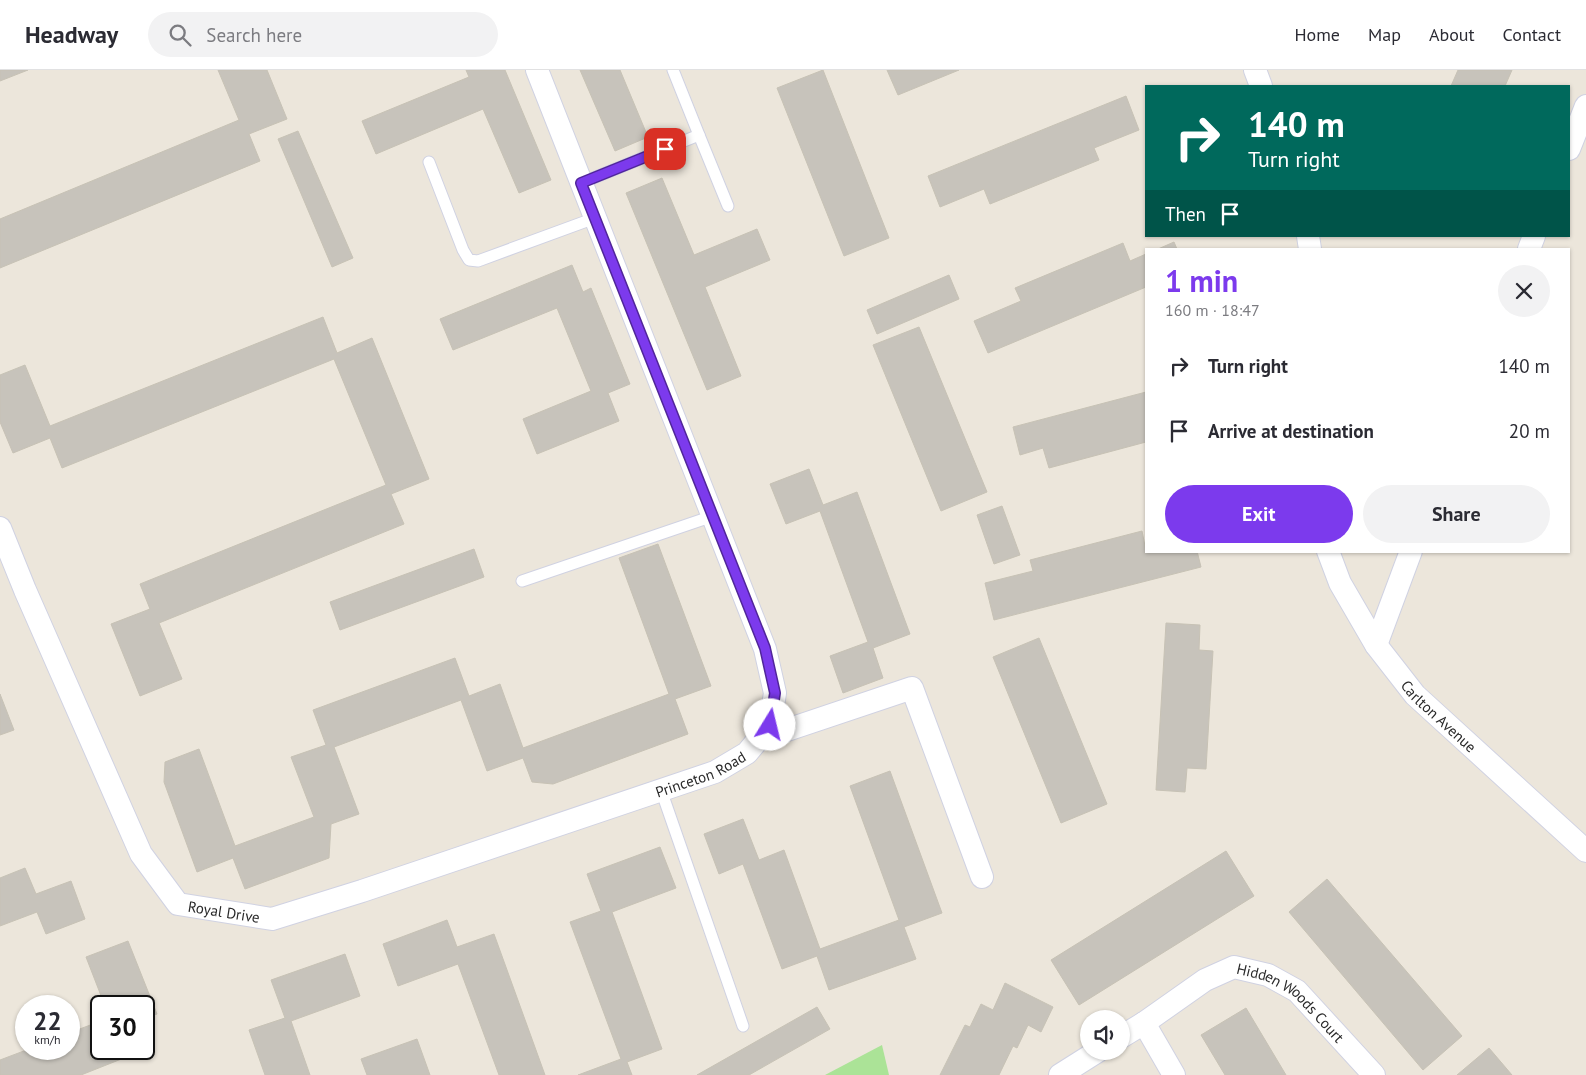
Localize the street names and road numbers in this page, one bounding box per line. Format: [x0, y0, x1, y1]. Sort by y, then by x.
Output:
street label: Carlton Avenue [1397, 676, 1481, 756]
street label: Princeton Road [653, 747, 749, 801]
street label: Royal Drive [187, 896, 261, 926]
street label: Hidden Woods Court [1235, 958, 1349, 1046]

